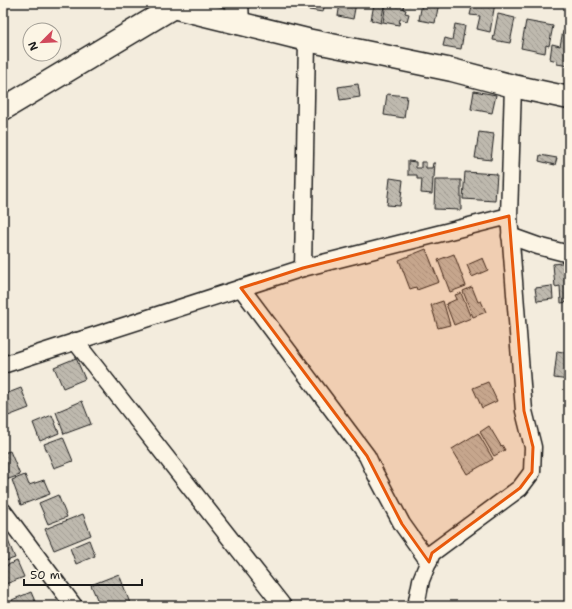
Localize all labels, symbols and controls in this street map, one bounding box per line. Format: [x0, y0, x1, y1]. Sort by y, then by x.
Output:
north arrow [22, 22, 62, 62]
text: N [25, 39, 42, 53]
scale bar [24, 561, 142, 587]
text: 50 m [30, 567, 60, 583]

